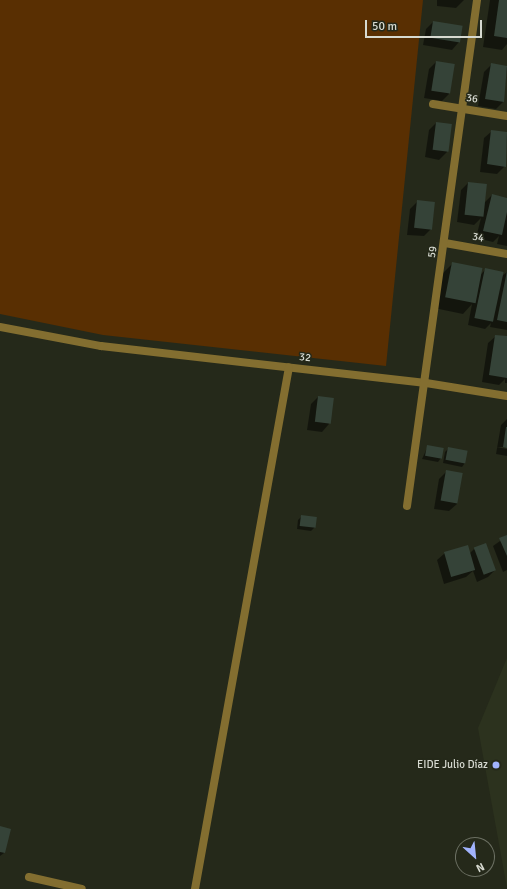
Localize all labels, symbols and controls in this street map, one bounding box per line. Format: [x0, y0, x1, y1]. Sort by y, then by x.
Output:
scale bar [367, 12, 484, 38]
text: 50 m [372, 19, 397, 34]
street label: 36 [465, 92, 479, 106]
street label: 34 [471, 230, 485, 246]
street label: 59 [426, 245, 440, 259]
street label: 32 [298, 351, 312, 365]
place label: EIDE Julio Díaz [417, 758, 488, 772]
marker: EIDE Julio Díaz [491, 760, 501, 770]
north arrow [455, 837, 495, 877]
text: N [474, 860, 487, 875]

